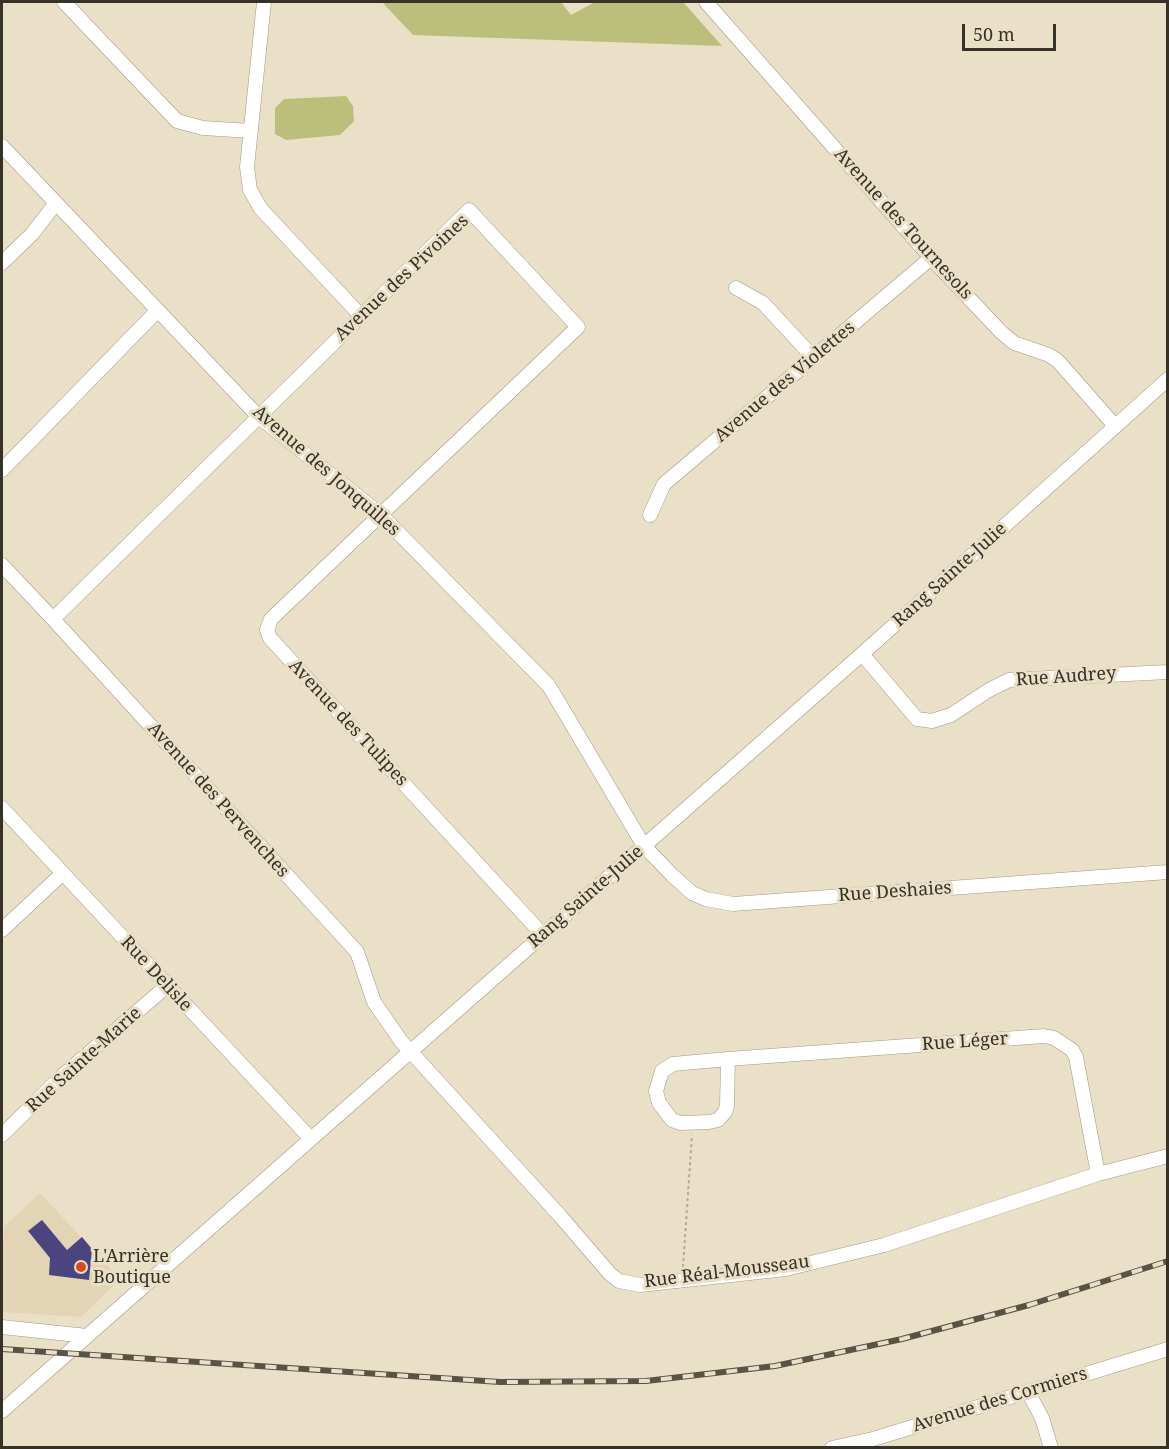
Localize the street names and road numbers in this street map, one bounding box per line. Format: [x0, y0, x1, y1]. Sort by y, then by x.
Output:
street label: Avenue des Tournesols [829, 144, 977, 304]
street label: Avenue des Pivoines [331, 210, 473, 346]
street label: Avenue des Violettes [710, 317, 860, 447]
street label: Avenue des Jonquilles [248, 401, 404, 541]
street label: Rang Sainte-Julie [889, 518, 1011, 632]
street label: Avenue des Tulipes [284, 655, 412, 791]
street label: Rue Audrey [1015, 663, 1117, 691]
street label: Avenue des Pervenches [143, 718, 293, 882]
street label: Rang Sainte-Julie [524, 841, 648, 953]
street label: Rue Deshaies [838, 877, 952, 907]
street label: Rue Delisle [116, 932, 196, 1016]
street label: Rue Sainte-Marie [22, 1003, 146, 1117]
street label: Rue Léger [921, 1028, 1009, 1056]
street label: Rue Réal-Mousseau [643, 1251, 811, 1293]
street label: Avenue des Cormiers [910, 1363, 1090, 1437]

